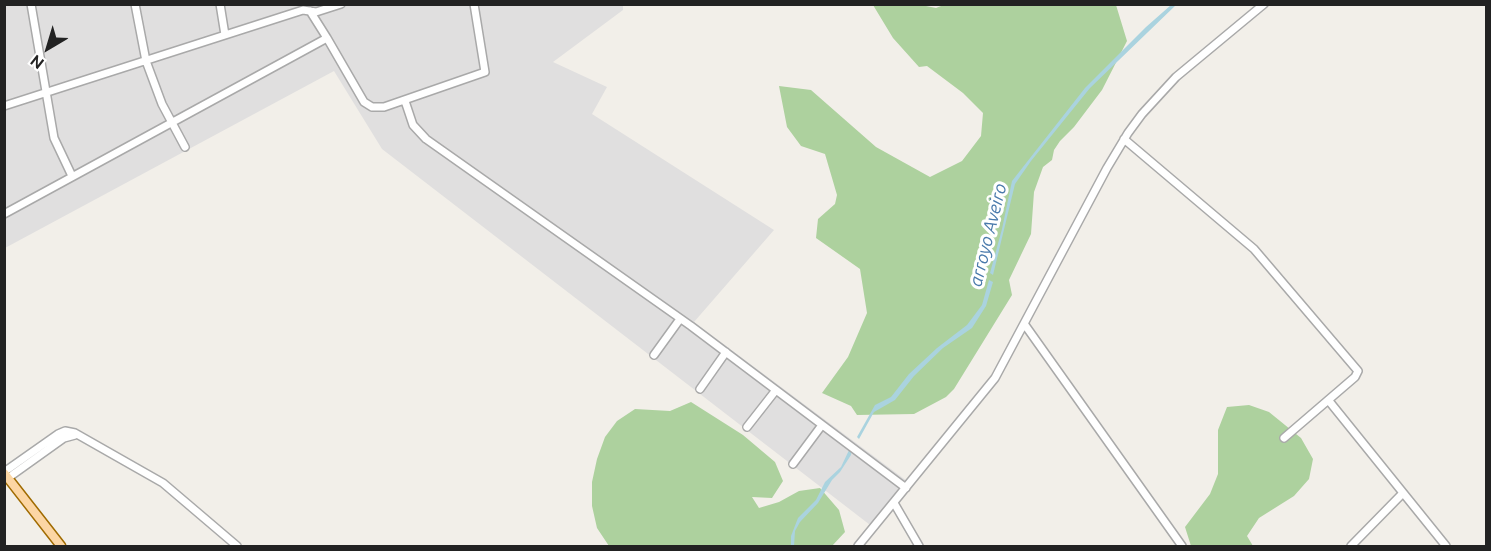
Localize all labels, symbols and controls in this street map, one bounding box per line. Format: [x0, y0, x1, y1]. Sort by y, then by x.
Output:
north arrow [18, 18, 78, 78]
text: N [27, 51, 47, 73]
water label: arroyo Aveiro [965, 181, 1011, 289]

